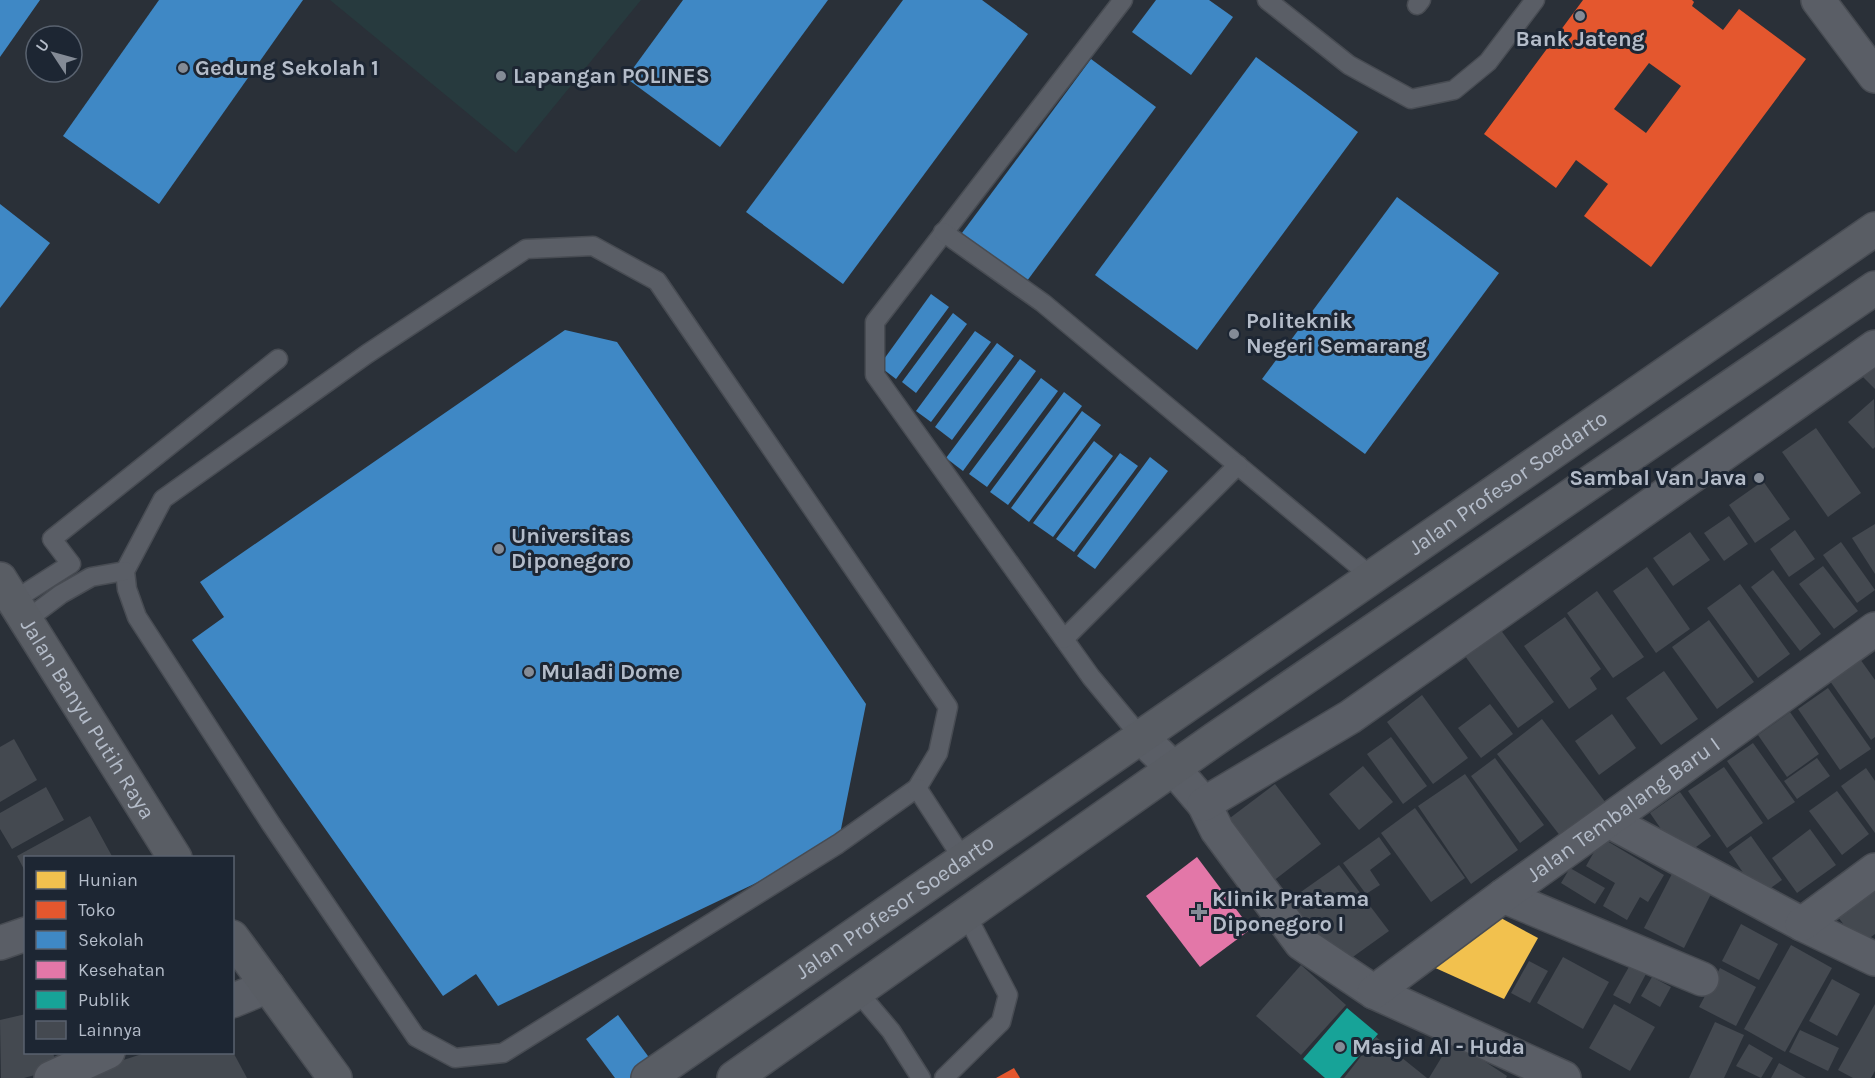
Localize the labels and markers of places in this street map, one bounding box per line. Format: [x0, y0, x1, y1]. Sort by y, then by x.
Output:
marker: Bank Jateng [1573, 9, 1587, 23]
place label: Bank Jateng [1516, 26, 1645, 52]
place label: Gedung Sekolah 1 [195, 55, 379, 81]
marker: Gedung Sekolah 1 [176, 61, 190, 75]
place label: Lapangan POLINES [513, 63, 710, 89]
marker: Lapangan POLINES [494, 69, 508, 83]
place label: Politeknik Negeri Semarang [1246, 308, 1427, 359]
marker: Politeknik Negeri Semarang [1227, 327, 1241, 341]
place label: Sambal Van Java [1569, 465, 1747, 491]
marker: Sambal Van Java [1752, 471, 1766, 485]
place label: Universitas Diponegoro [511, 523, 631, 574]
marker: Universitas Diponegoro [492, 542, 506, 556]
place label: Muladi Dome [541, 659, 680, 685]
marker: Muladi Dome [522, 665, 536, 679]
place label: Klinik Pratama Diponegoro I [1212, 886, 1369, 937]
marker: Klinik Pratama Diponegoro I [1190, 903, 1208, 921]
place label: Masjid Al - Huda [1352, 1034, 1525, 1060]
marker: Masjid Al - Huda [1333, 1040, 1347, 1054]

